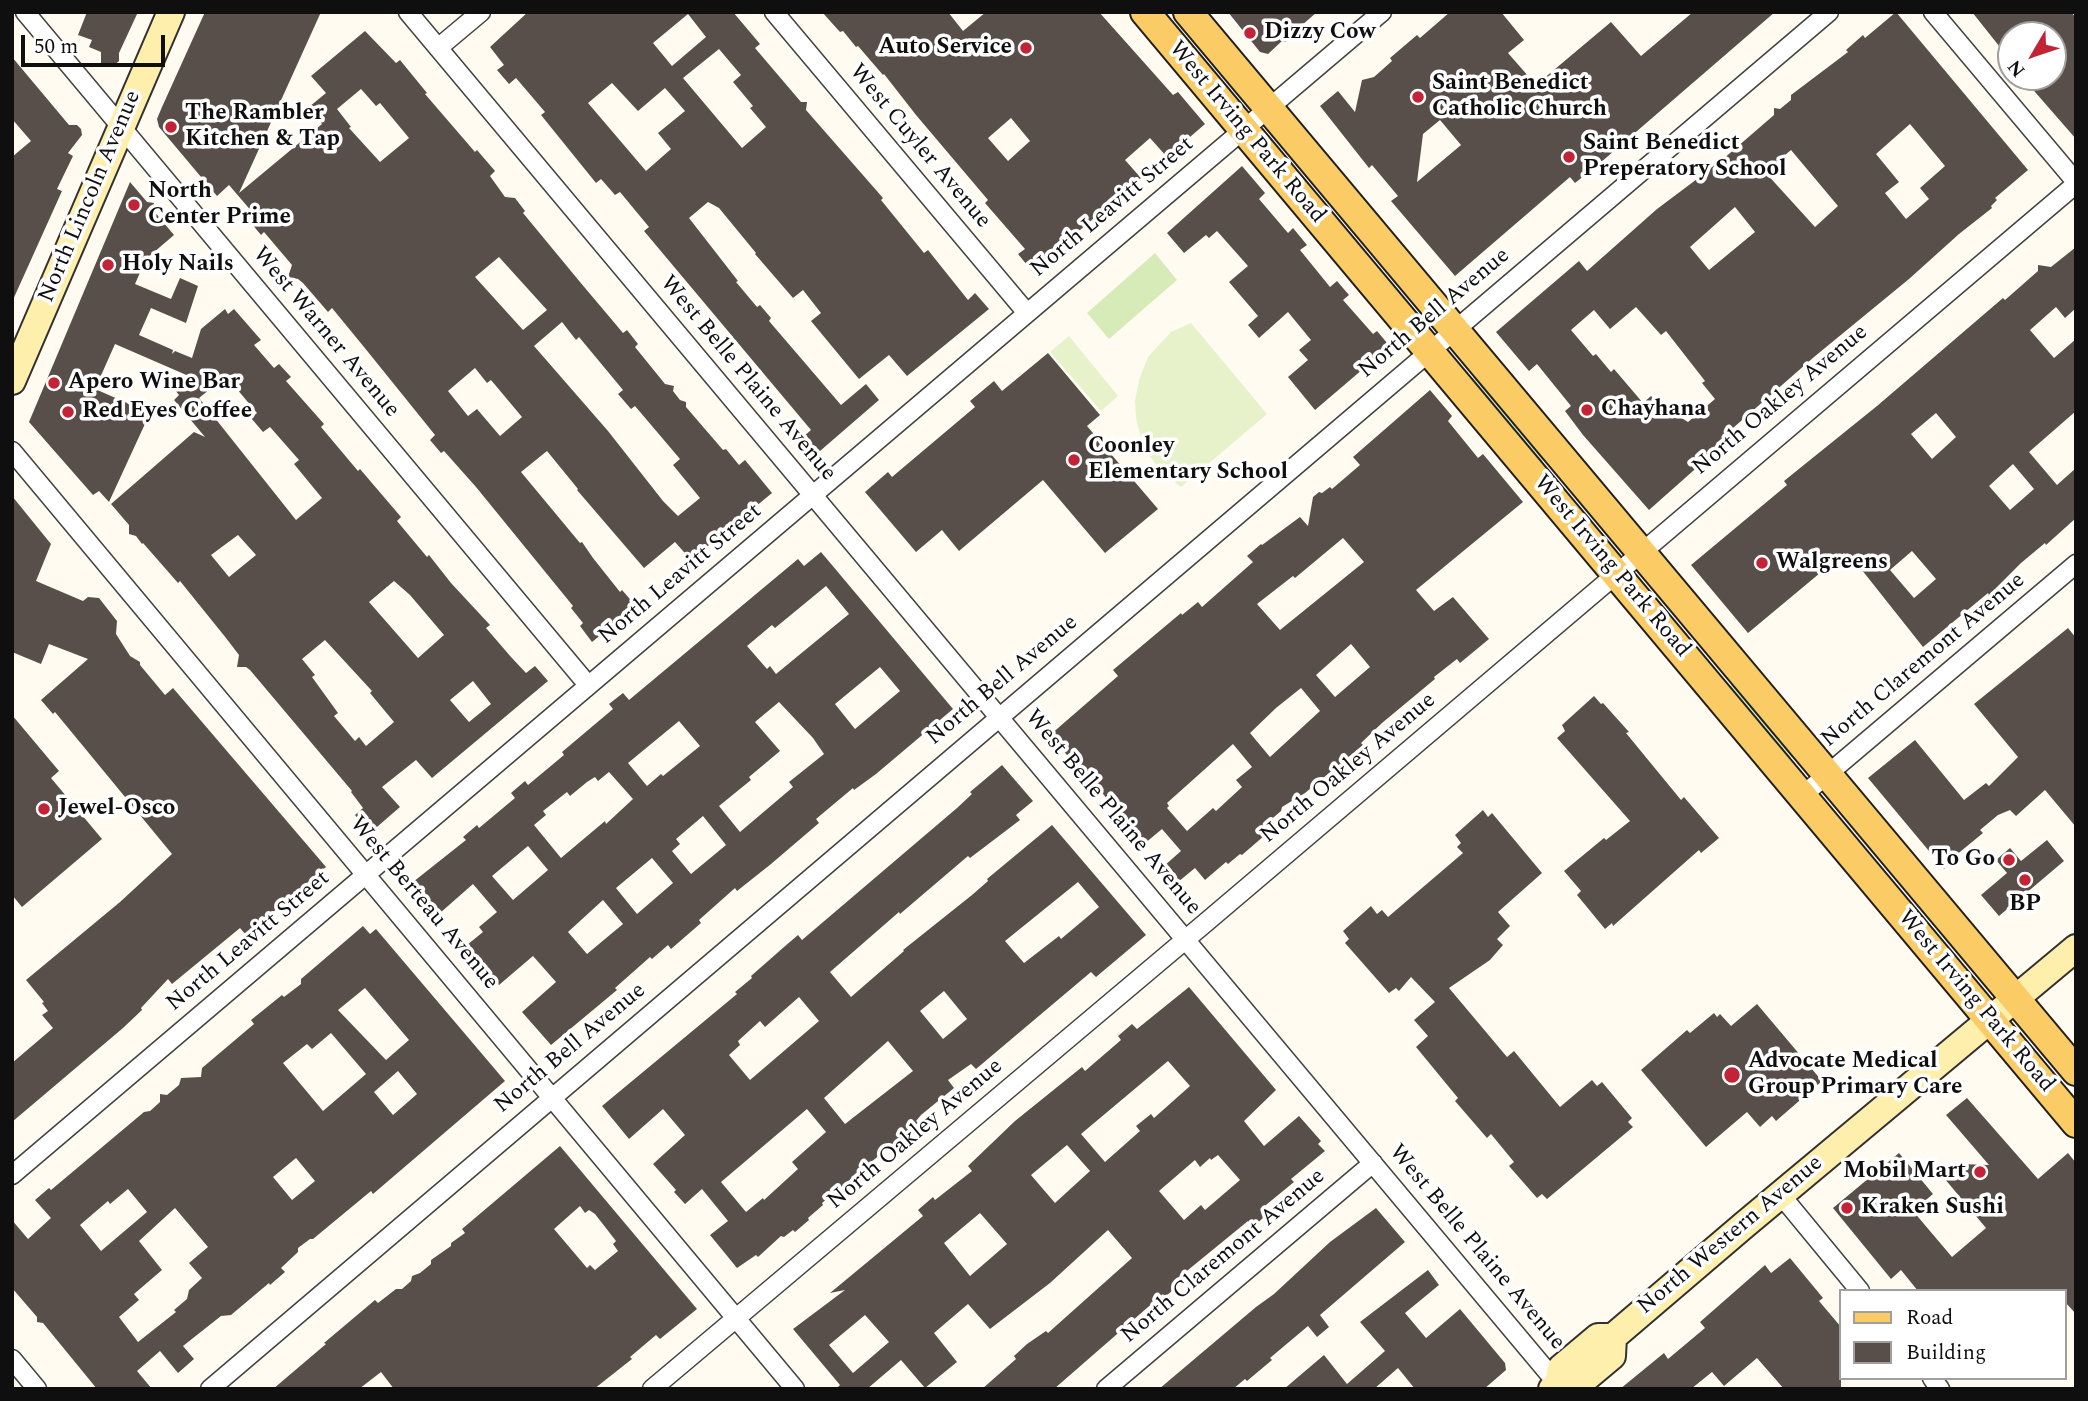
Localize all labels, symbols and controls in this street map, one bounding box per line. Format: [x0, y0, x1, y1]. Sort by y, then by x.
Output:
place label: Dizzy Cow [1264, 19, 1375, 47]
scale bar [24, 21, 168, 65]
north arrow [1997, 21, 2067, 91]
marker: Dizzy Cow [1242, 25, 1258, 41]
text: 50 m [34, 31, 78, 63]
place label: Auto Service [878, 34, 1012, 62]
street label: West Irving Park Road [1162, 36, 1330, 230]
marker: Auto Service [1018, 40, 1034, 56]
text: N [2001, 53, 2033, 83]
street label: West Cuyler Avenue [842, 59, 996, 235]
place label: Saint Benedict Catholic Church [1432, 70, 1607, 124]
street label: North Lincoln Avenue [34, 87, 148, 307]
marker: Saint Benedict Catholic Church [1410, 89, 1426, 105]
place label: The Rambler Kitchen & Tap [185, 100, 340, 154]
marker: The Rambler Kitchen & Tap [163, 119, 179, 135]
place label: Saint Benedict Preperatory School [1583, 130, 1787, 184]
street label: North Leavitt Street [1026, 132, 1200, 284]
marker: Saint Benedict Preperatory School [1561, 149, 1577, 165]
place label: North Center Prime [148, 178, 291, 232]
marker: North Center Prime [126, 197, 142, 213]
street label: West Warner Avenue [245, 242, 405, 424]
street label: North Bell Avenue [1354, 243, 1516, 385]
place label: Holy Nails [122, 251, 234, 279]
marker: Holy Nails [100, 257, 116, 273]
street label: West Belle Plaine Avenue [653, 271, 841, 487]
street label: North Oakley Avenue [1688, 320, 1874, 482]
place label: Apero Wine Bar [68, 369, 240, 397]
marker: Apero Wine Bar [46, 375, 62, 391]
place label: Chayhana [1601, 396, 1706, 424]
place label: Red Eyes Coffee [82, 398, 252, 426]
marker: Chayhana [1579, 402, 1595, 418]
marker: Red Eyes Coffee [60, 404, 76, 420]
place label: Coonley Elementary School [1088, 433, 1288, 487]
marker: Coonley Elementary School [1066, 452, 1082, 468]
street label: West Irving Park Road [1527, 470, 1695, 664]
street label: North Leavitt Street [594, 499, 768, 651]
place label: Walgreens [1776, 549, 1888, 577]
marker: Walgreens [1754, 555, 1770, 571]
street label: North Claremont Avenue [1816, 568, 2032, 754]
street label: North Bell Avenue [922, 610, 1084, 752]
street label: North Oakley Avenue [1256, 688, 1442, 850]
street label: West Belle Plaine Avenue [1018, 705, 1206, 921]
place label: Jewel-Osco [58, 795, 175, 823]
marker: Jewel-Osco [36, 801, 52, 817]
street label: West Berteau Avenue [342, 812, 504, 996]
place label: To Go [1932, 846, 1995, 874]
marker: To Go [2001, 852, 2017, 868]
street label: North Leavitt Street [162, 866, 336, 1018]
marker: BP [2017, 872, 2033, 888]
place label: BP [2009, 891, 2041, 919]
street label: West Irving Park Road [1891, 905, 2059, 1099]
street label: North Bell Avenue [490, 978, 652, 1120]
place label: Advocate Medical Group Primary Care [1748, 1048, 1962, 1102]
street label: North Oakley Avenue [823, 1054, 1009, 1216]
marker: Advocate Medical Group Primary Care [1722, 1065, 1742, 1085]
street label: West Belle Plaine Avenue [1382, 1140, 1570, 1356]
street label: North Western Avenue [1633, 1150, 1829, 1322]
place label: Mobil Mart [1843, 1158, 1966, 1186]
street label: North Claremont Avenue [1116, 1164, 1332, 1350]
marker: Mobil Mart [1972, 1164, 1988, 1180]
place label: Kraken Sushi [1861, 1194, 2004, 1222]
marker: Kraken Sushi [1839, 1200, 1855, 1216]
legend [1840, 1289, 2067, 1380]
text: Road [1906, 1302, 1953, 1334]
text: Building [1906, 1337, 1986, 1369]

